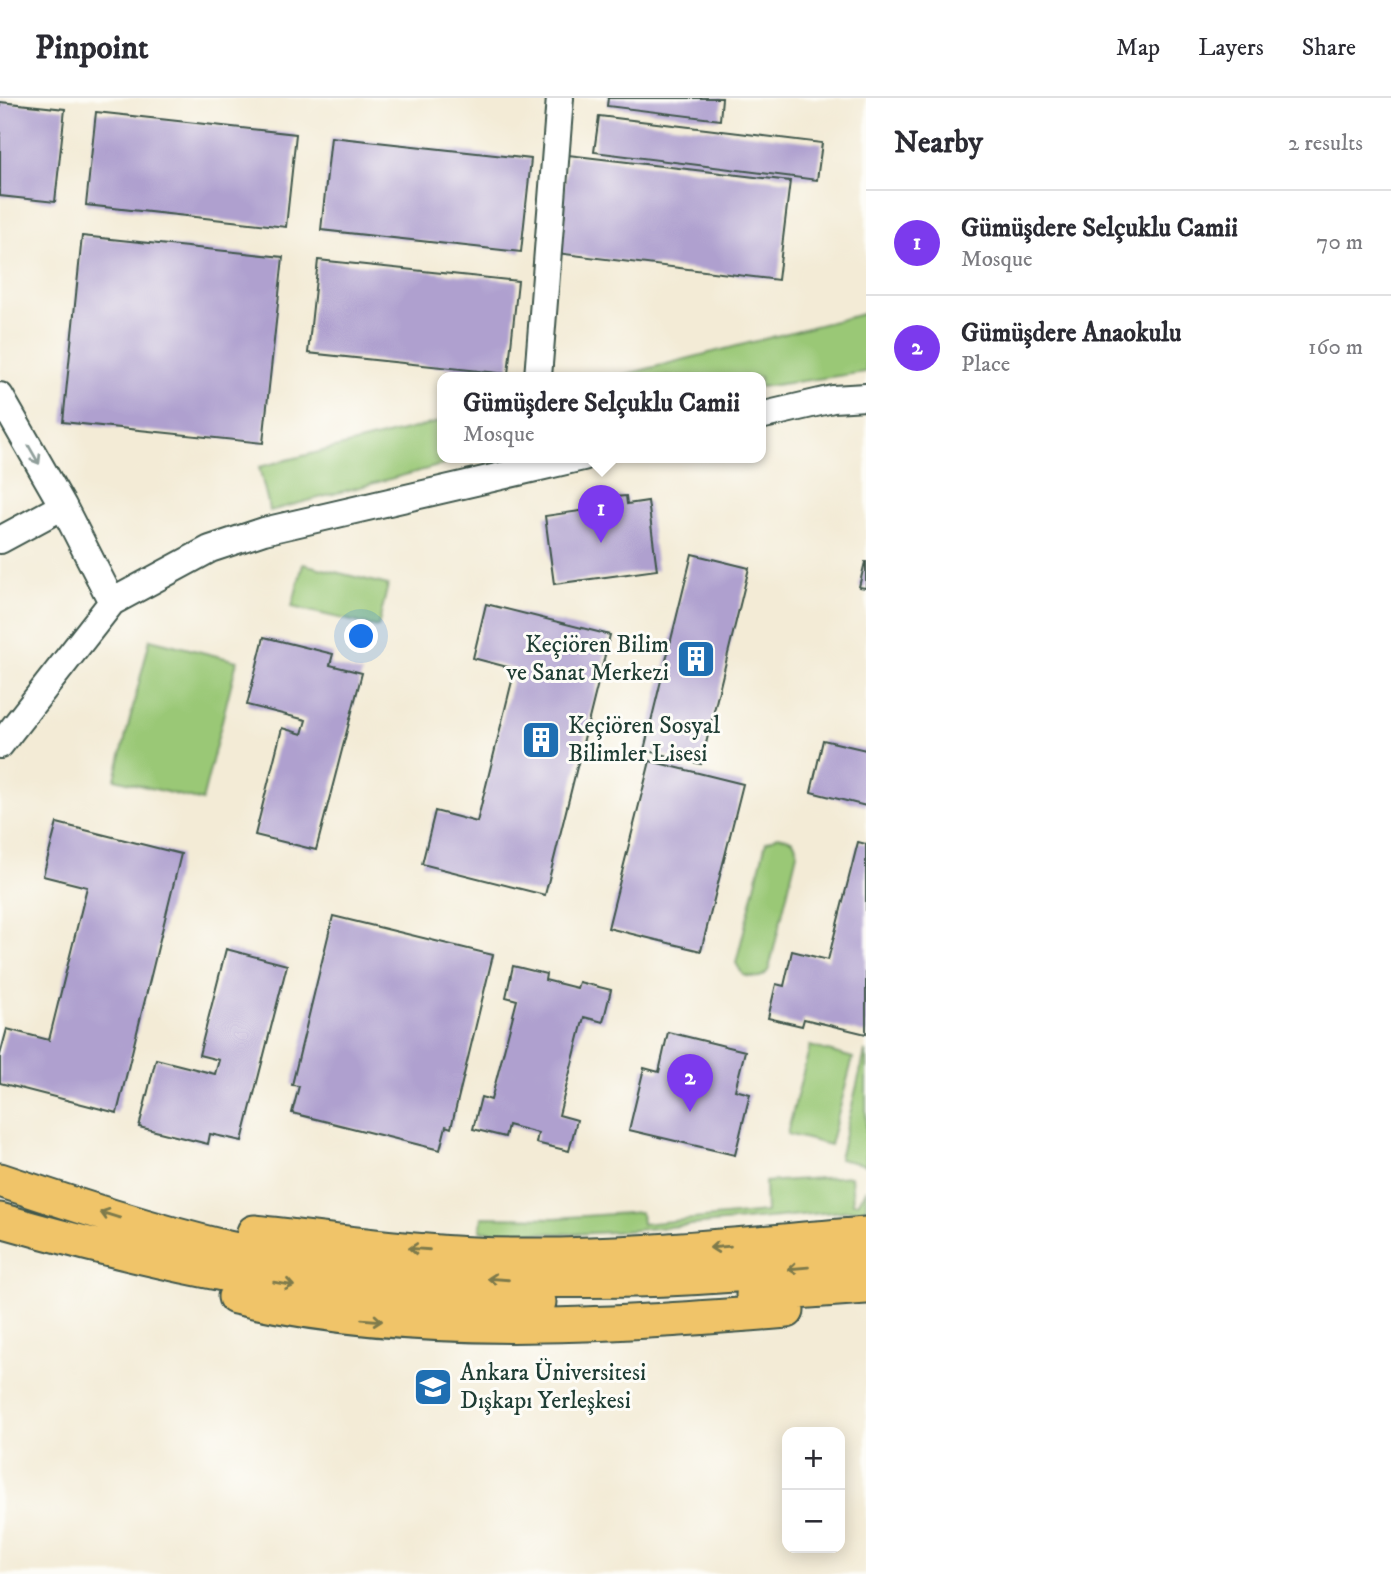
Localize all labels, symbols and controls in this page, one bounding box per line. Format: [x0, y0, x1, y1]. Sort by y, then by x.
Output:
text: Pinpoint [35, 28, 149, 69]
text: Map [1116, 33, 1160, 63]
text: Layers [1198, 33, 1264, 63]
text: Share [1302, 33, 1356, 63]
text: Nearby [894, 125, 983, 162]
text: 2 results [1288, 129, 1363, 158]
text: Gümüşdere Selçuklu Camii [961, 212, 1238, 245]
text: 1 [913, 228, 921, 257]
text: 70 m [1316, 228, 1363, 257]
text: Mosque [961, 245, 1033, 274]
text: Gümüşdere Anaokulu [961, 317, 1181, 350]
text: 2 [911, 333, 923, 362]
text: 160 m [1308, 333, 1363, 362]
text: Place [961, 350, 1010, 379]
popup [437, 372, 766, 463]
text: Gümüşdere Selçuklu Camii [463, 387, 740, 420]
text: Mosque [463, 420, 535, 449]
one-way arrow [27, 444, 41, 464]
pin: 1 [578, 485, 624, 543]
your location [344, 619, 378, 653]
place label: Keçiören Bilim ve Sanat Merkezi [506, 630, 669, 688]
building icon: Keçiören Bilim ve Sanat Merkezi [675, 638, 717, 680]
place label: Keçiören Sosyal Bilimler Lisesi [568, 711, 721, 769]
building icon: Keçiören Sosyal Bilimler Lisesi [520, 719, 562, 761]
pin: 2 [667, 1054, 713, 1112]
one-way arrow [99, 1207, 121, 1220]
one-way arrow [709, 1241, 732, 1254]
one-way arrow [409, 1242, 431, 1255]
one-way arrow [787, 1262, 810, 1275]
one-way arrow [486, 1273, 509, 1286]
one-way arrow [272, 1278, 295, 1292]
one-way arrow [360, 1314, 383, 1327]
place label: Ankara Üniversitesi Dışkapı Yerleşkesi [460, 1358, 646, 1416]
school or university icon: Ankara Üniversitesi Dışkapı Yerleşkesi [412, 1366, 454, 1408]
map controls [782, 1427, 845, 1553]
button: + [782, 1427, 845, 1490]
button: − [782, 1490, 845, 1553]

